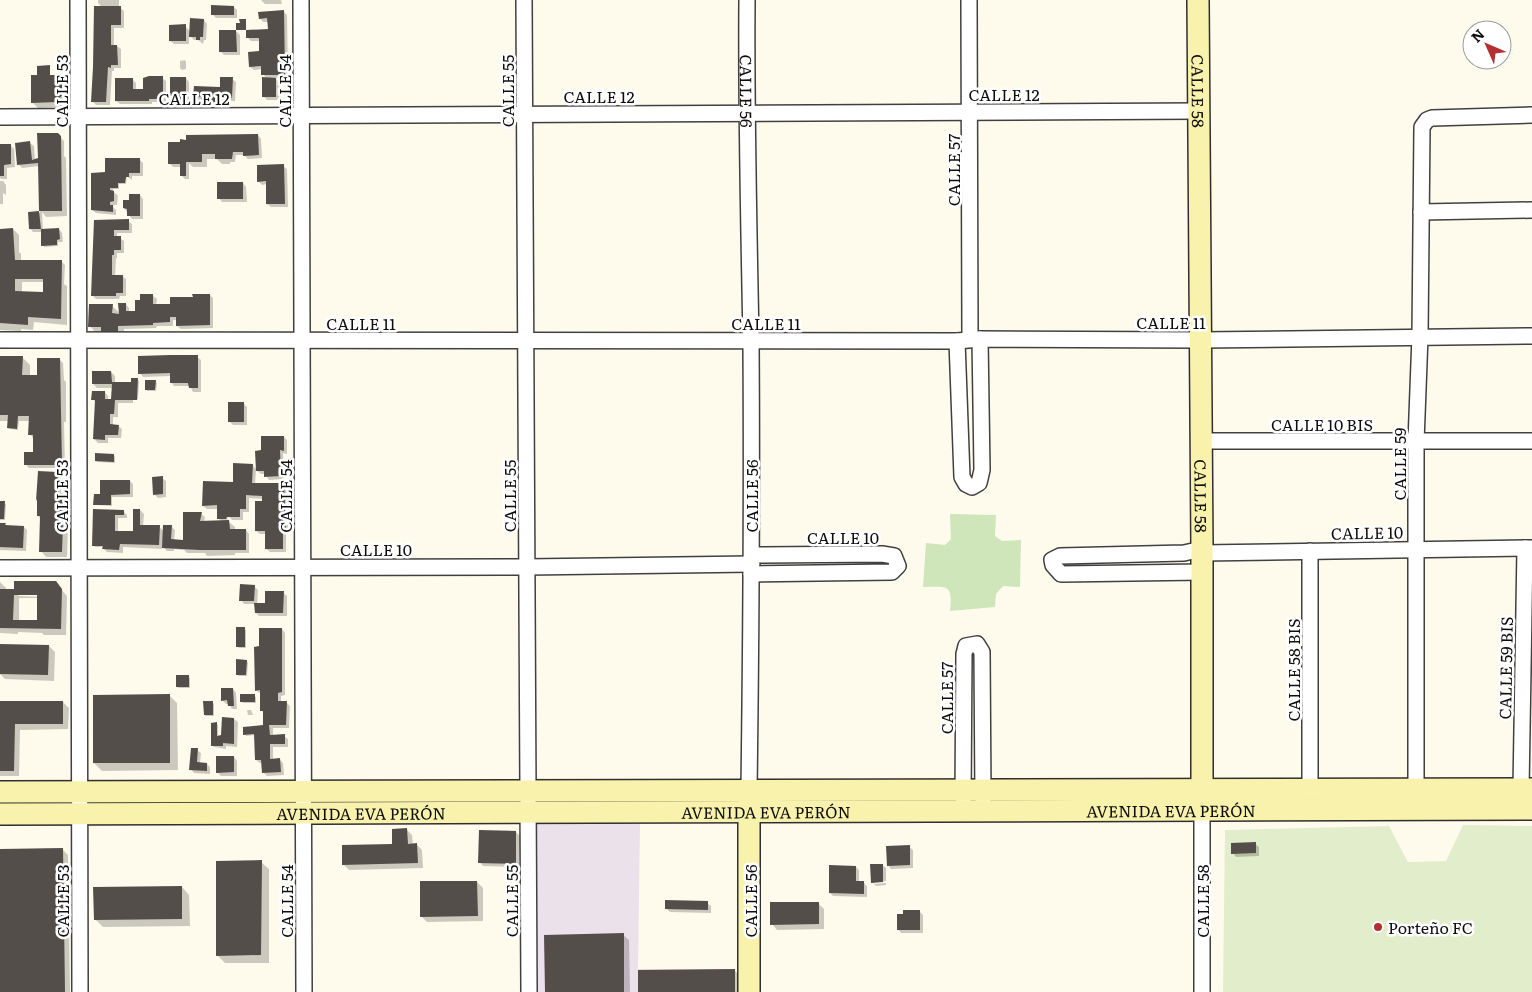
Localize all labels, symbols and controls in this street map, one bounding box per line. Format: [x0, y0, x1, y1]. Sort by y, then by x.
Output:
north arrow [1462, 20, 1512, 70]
text: N [1466, 24, 1489, 46]
street label: CALLE 53 [49, 54, 73, 128]
street label: CALLE 54 [272, 54, 296, 128]
street label: CALLE 56 [735, 54, 759, 128]
street label: CALLE 58 [1186, 54, 1211, 128]
street label: CALLE 55 [495, 55, 519, 127]
street label: CALLE 12 [968, 82, 1040, 106]
street label: CALLE 12 [563, 84, 635, 108]
street label: CALLE 12 [158, 86, 230, 110]
street label: CALLE 57 [941, 134, 965, 206]
street label: CALLE 11 [1136, 310, 1206, 334]
street label: CALLE 11 [326, 311, 396, 335]
street label: CALLE 11 [731, 311, 801, 335]
street label: CALLE 10 BIS [1271, 412, 1373, 436]
street label: CALLE 59 [1387, 428, 1411, 500]
street label: CALLE 53 [49, 459, 73, 533]
street label: CALLE 54 [273, 459, 297, 533]
street label: CALLE 56 [739, 459, 763, 533]
street label: CALLE 58 [1189, 459, 1214, 533]
street label: CALLE 55 [497, 460, 521, 532]
street label: CALLE 10 [1331, 519, 1403, 545]
street label: CALLE 10 [807, 525, 879, 549]
street label: CALLE 10 [340, 537, 412, 561]
street label: CALLE 59 BIS [1492, 616, 1518, 720]
street label: CALLE 58 BIS [1281, 618, 1305, 722]
street label: CALLE 57 [934, 662, 958, 734]
street label: AVENIDA EVA PERÓN [1086, 798, 1256, 822]
street label: AVENIDA EVA PERÓN [681, 799, 851, 824]
street label: AVENIDA EVA PERÓN [276, 801, 446, 825]
street label: CALLE 53 [50, 864, 74, 938]
street label: CALLE 54 [274, 864, 298, 938]
street label: CALLE 56 [738, 864, 762, 938]
street label: CALLE 58 [1190, 864, 1214, 938]
street label: CALLE 55 [499, 865, 523, 937]
place label: Porteño FC [1388, 915, 1473, 939]
marker: Porteño FC [1372, 921, 1384, 933]

